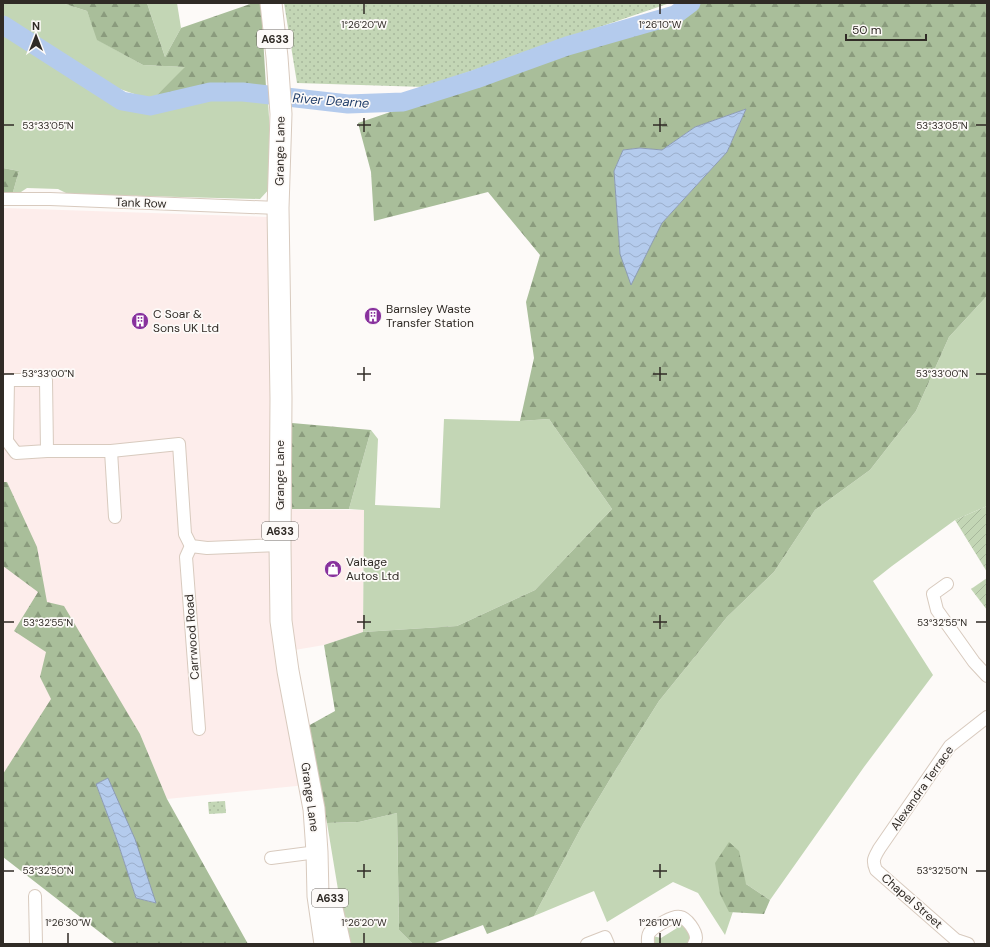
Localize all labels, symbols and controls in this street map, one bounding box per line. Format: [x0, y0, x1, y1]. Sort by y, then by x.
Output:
north arrow [16, 16, 56, 56]
scale bar [846, 16, 926, 42]
text: 1°26'20"W [341, 18, 387, 31]
text: 1°26'10"W [639, 18, 682, 31]
text: N [32, 19, 40, 33]
text: 50 m [852, 22, 881, 38]
road number: A633 [257, 30, 293, 48]
water label: River Dearne [292, 89, 370, 112]
street label: Grange Lane [271, 116, 289, 186]
text: 53°33'05"N [22, 119, 74, 132]
text: 53°33'05"N [916, 119, 968, 132]
street label: Tank Row [115, 194, 167, 212]
place label: Barnsley Waste Transfer Station [386, 301, 474, 331]
place label: C Soar & Sons UK Ltd [153, 306, 219, 336]
building icon: Barnsley Waste Transfer Station [363, 306, 383, 326]
building icon: C Soar & Sons UK Ltd [130, 311, 150, 331]
text: 53°33'00"N [22, 367, 74, 380]
text: 53°33'00"N [916, 367, 968, 380]
street label: Grange Lane [272, 440, 288, 510]
road number: A633 [262, 522, 298, 540]
place label: Valtage Autos Ltd [346, 554, 399, 584]
shop icon: Valtage Autos Ltd [323, 559, 343, 579]
street label: Carrwood Road [181, 594, 203, 680]
text: 53°32'55"N [23, 616, 73, 629]
text: 53°32'55"N [917, 616, 967, 629]
street label: Alexandra Terrace [887, 742, 957, 833]
street label: Grange Lane [297, 761, 323, 833]
text: 53°32'50"N [22, 864, 74, 877]
text: 53°32'50"N [916, 864, 968, 877]
street label: Chapel Street [878, 870, 946, 932]
road number: A633 [312, 889, 348, 907]
text: 1°26'30"W [45, 916, 91, 929]
text: 1°26'20"W [341, 916, 387, 929]
text: 1°26'10"W [639, 916, 682, 929]

